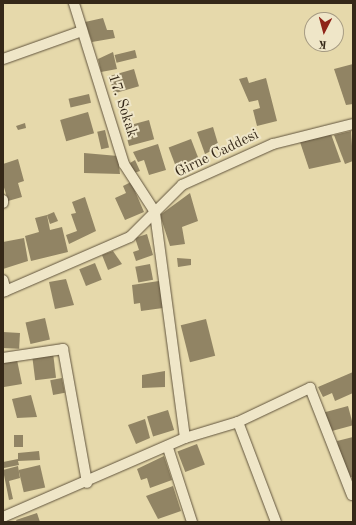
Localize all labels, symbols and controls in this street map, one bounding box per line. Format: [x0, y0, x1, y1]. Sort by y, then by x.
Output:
north arrow [304, 12, 344, 52]
text: K [318, 38, 328, 49]
street label: 17. Sokak [103, 72, 141, 140]
street label: Girne Caddesi [172, 126, 262, 182]

